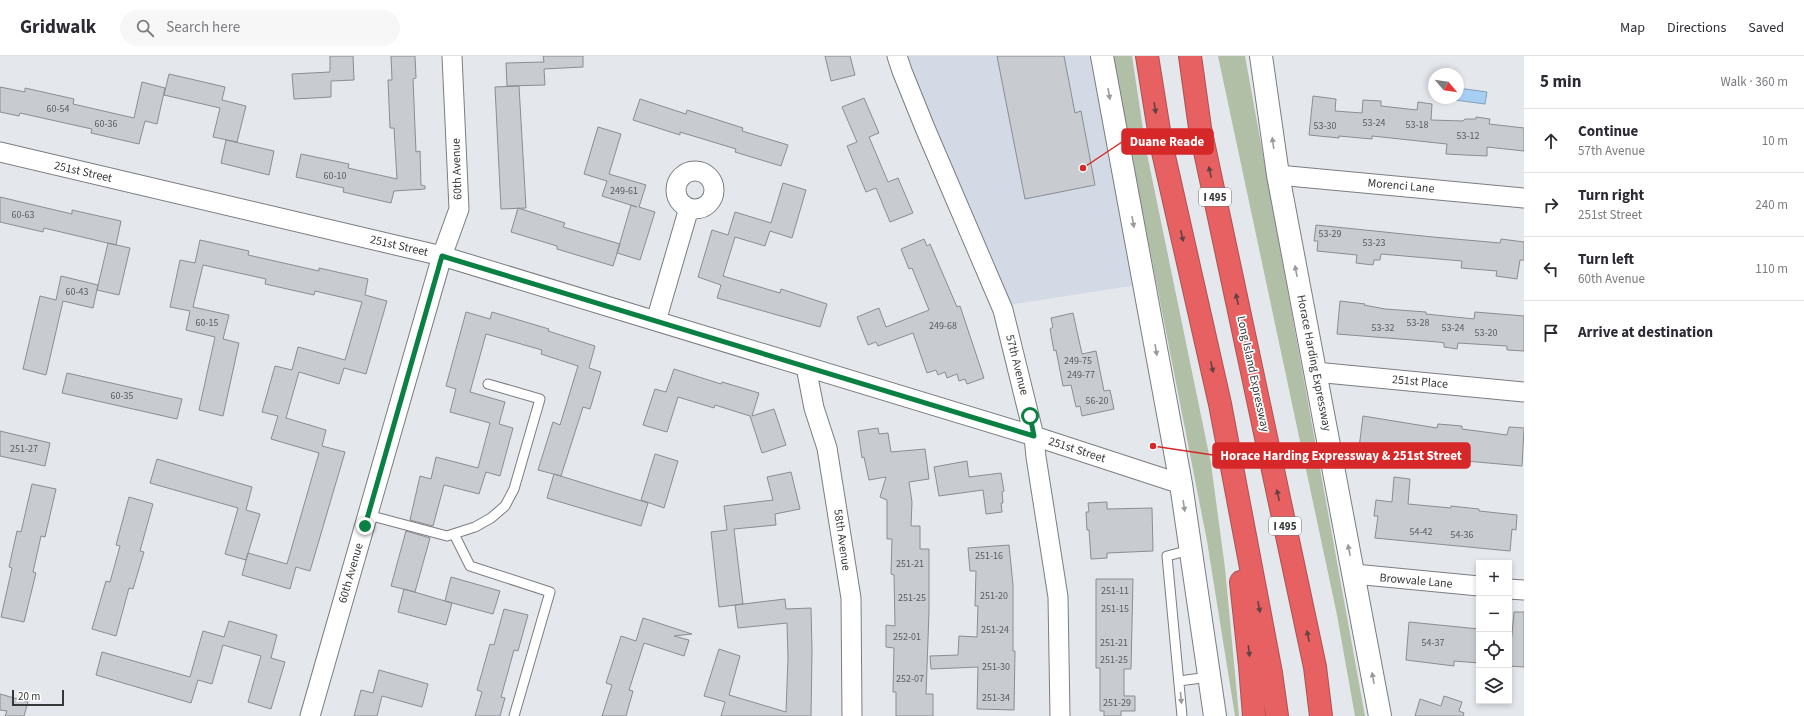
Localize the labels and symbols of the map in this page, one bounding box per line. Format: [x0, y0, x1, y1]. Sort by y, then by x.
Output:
north arrow [1428, 68, 1464, 104]
one-way arrow [1106, 88, 1112, 100]
house number: 60-54 [47, 102, 70, 116]
one-way arrow [1152, 102, 1158, 114]
house number: 53-24 [1363, 116, 1386, 130]
house number: 60-36 [95, 117, 118, 131]
house number: 53-18 [1406, 118, 1429, 132]
house number: 53-30 [1314, 119, 1337, 133]
callout: Duane Reade [1122, 129, 1213, 154]
house number: 53-12 [1457, 129, 1480, 143]
text: Duane Reade [1130, 133, 1205, 151]
one-way arrow [1270, 137, 1276, 149]
street label: 60th Avenue [447, 138, 467, 200]
street label: 251st Street [52, 157, 114, 187]
one-way arrow [1206, 166, 1212, 178]
house number: 60-10 [324, 169, 347, 183]
street label: Morenci Lane [1367, 175, 1435, 197]
house number: 249-61 [610, 184, 638, 198]
road number: I 495 [1199, 188, 1231, 206]
house number: 60-63 [12, 208, 35, 222]
one-way arrow [1130, 216, 1136, 228]
house number: 53-29 [1319, 227, 1342, 241]
one-way arrow [1179, 229, 1185, 242]
street label: 251st Street [368, 231, 430, 261]
house number: 53-23 [1363, 236, 1386, 250]
one-way arrow [1293, 265, 1299, 277]
house number: 60-43 [66, 285, 89, 299]
one-way arrow [1233, 293, 1239, 306]
street label: Horace Harding Expressway [1292, 293, 1336, 433]
street label: Long Island Expressway [1232, 314, 1274, 434]
house number: 60-15 [196, 316, 219, 330]
house number: 53-28 [1407, 316, 1430, 330]
house number: 249-68 [929, 319, 957, 333]
house number: 53-32 [1372, 321, 1395, 335]
house number: 53-24 [1442, 321, 1465, 335]
house number: 53-20 [1475, 326, 1498, 340]
street label: 57th Avenue [1001, 333, 1033, 397]
one-way arrow [1153, 344, 1159, 356]
house number: 249-75 [1064, 354, 1092, 368]
one-way arrow [1209, 361, 1215, 373]
house number: 249-77 [1067, 368, 1095, 382]
street label: 251st Place [1391, 371, 1449, 393]
house number: 60-35 [111, 389, 134, 403]
house number: 56-20 [1086, 394, 1109, 408]
route start [1021, 407, 1039, 425]
street label: 251st Street [1046, 433, 1108, 467]
house number: 251-27 [10, 442, 38, 456]
callout: Horace Harding Expressway & 251st Street [1213, 443, 1470, 468]
text: Horace Harding Expressway & 251st Street [1220, 447, 1462, 465]
one-way arrow [1275, 489, 1281, 501]
one-way arrow [1181, 500, 1187, 512]
street label: 58th Avenue [829, 508, 855, 572]
route end [356, 517, 374, 535]
road number: I 495 [1269, 517, 1301, 535]
house number: 54-42 [1410, 525, 1433, 539]
house number: 54-36 [1451, 528, 1474, 542]
street label: 60th Avenue [334, 541, 368, 605]
one-way arrow [1346, 544, 1352, 556]
house number: 251-16 [975, 549, 1003, 563]
house number: 251-21 [896, 557, 924, 571]
street label: Browvale Lane [1379, 569, 1453, 593]
house number: 251-11 [1101, 584, 1129, 598]
house number: 251-20 [980, 589, 1008, 603]
house number: 251-25 [898, 591, 926, 605]
one-way arrow [1256, 601, 1262, 613]
house number: 251-15 [1101, 602, 1129, 616]
house number: 251-24 [981, 623, 1009, 637]
house number: 252-01 [893, 630, 921, 644]
one-way arrow [1305, 630, 1311, 642]
house number: 251-21 [1100, 636, 1128, 650]
house number: 54-37 [1422, 636, 1445, 650]
one-way arrow [1246, 645, 1252, 657]
house number: 251-25 [1100, 653, 1128, 667]
house number: 251-30 [982, 660, 1010, 674]
house number: 252-07 [896, 672, 924, 686]
one-way arrow [1370, 672, 1376, 684]
scale bar [12, 688, 64, 707]
house number: 251-34 [982, 691, 1010, 705]
one-way arrow [1177, 692, 1184, 704]
house number: 251-29 [1103, 696, 1131, 710]

